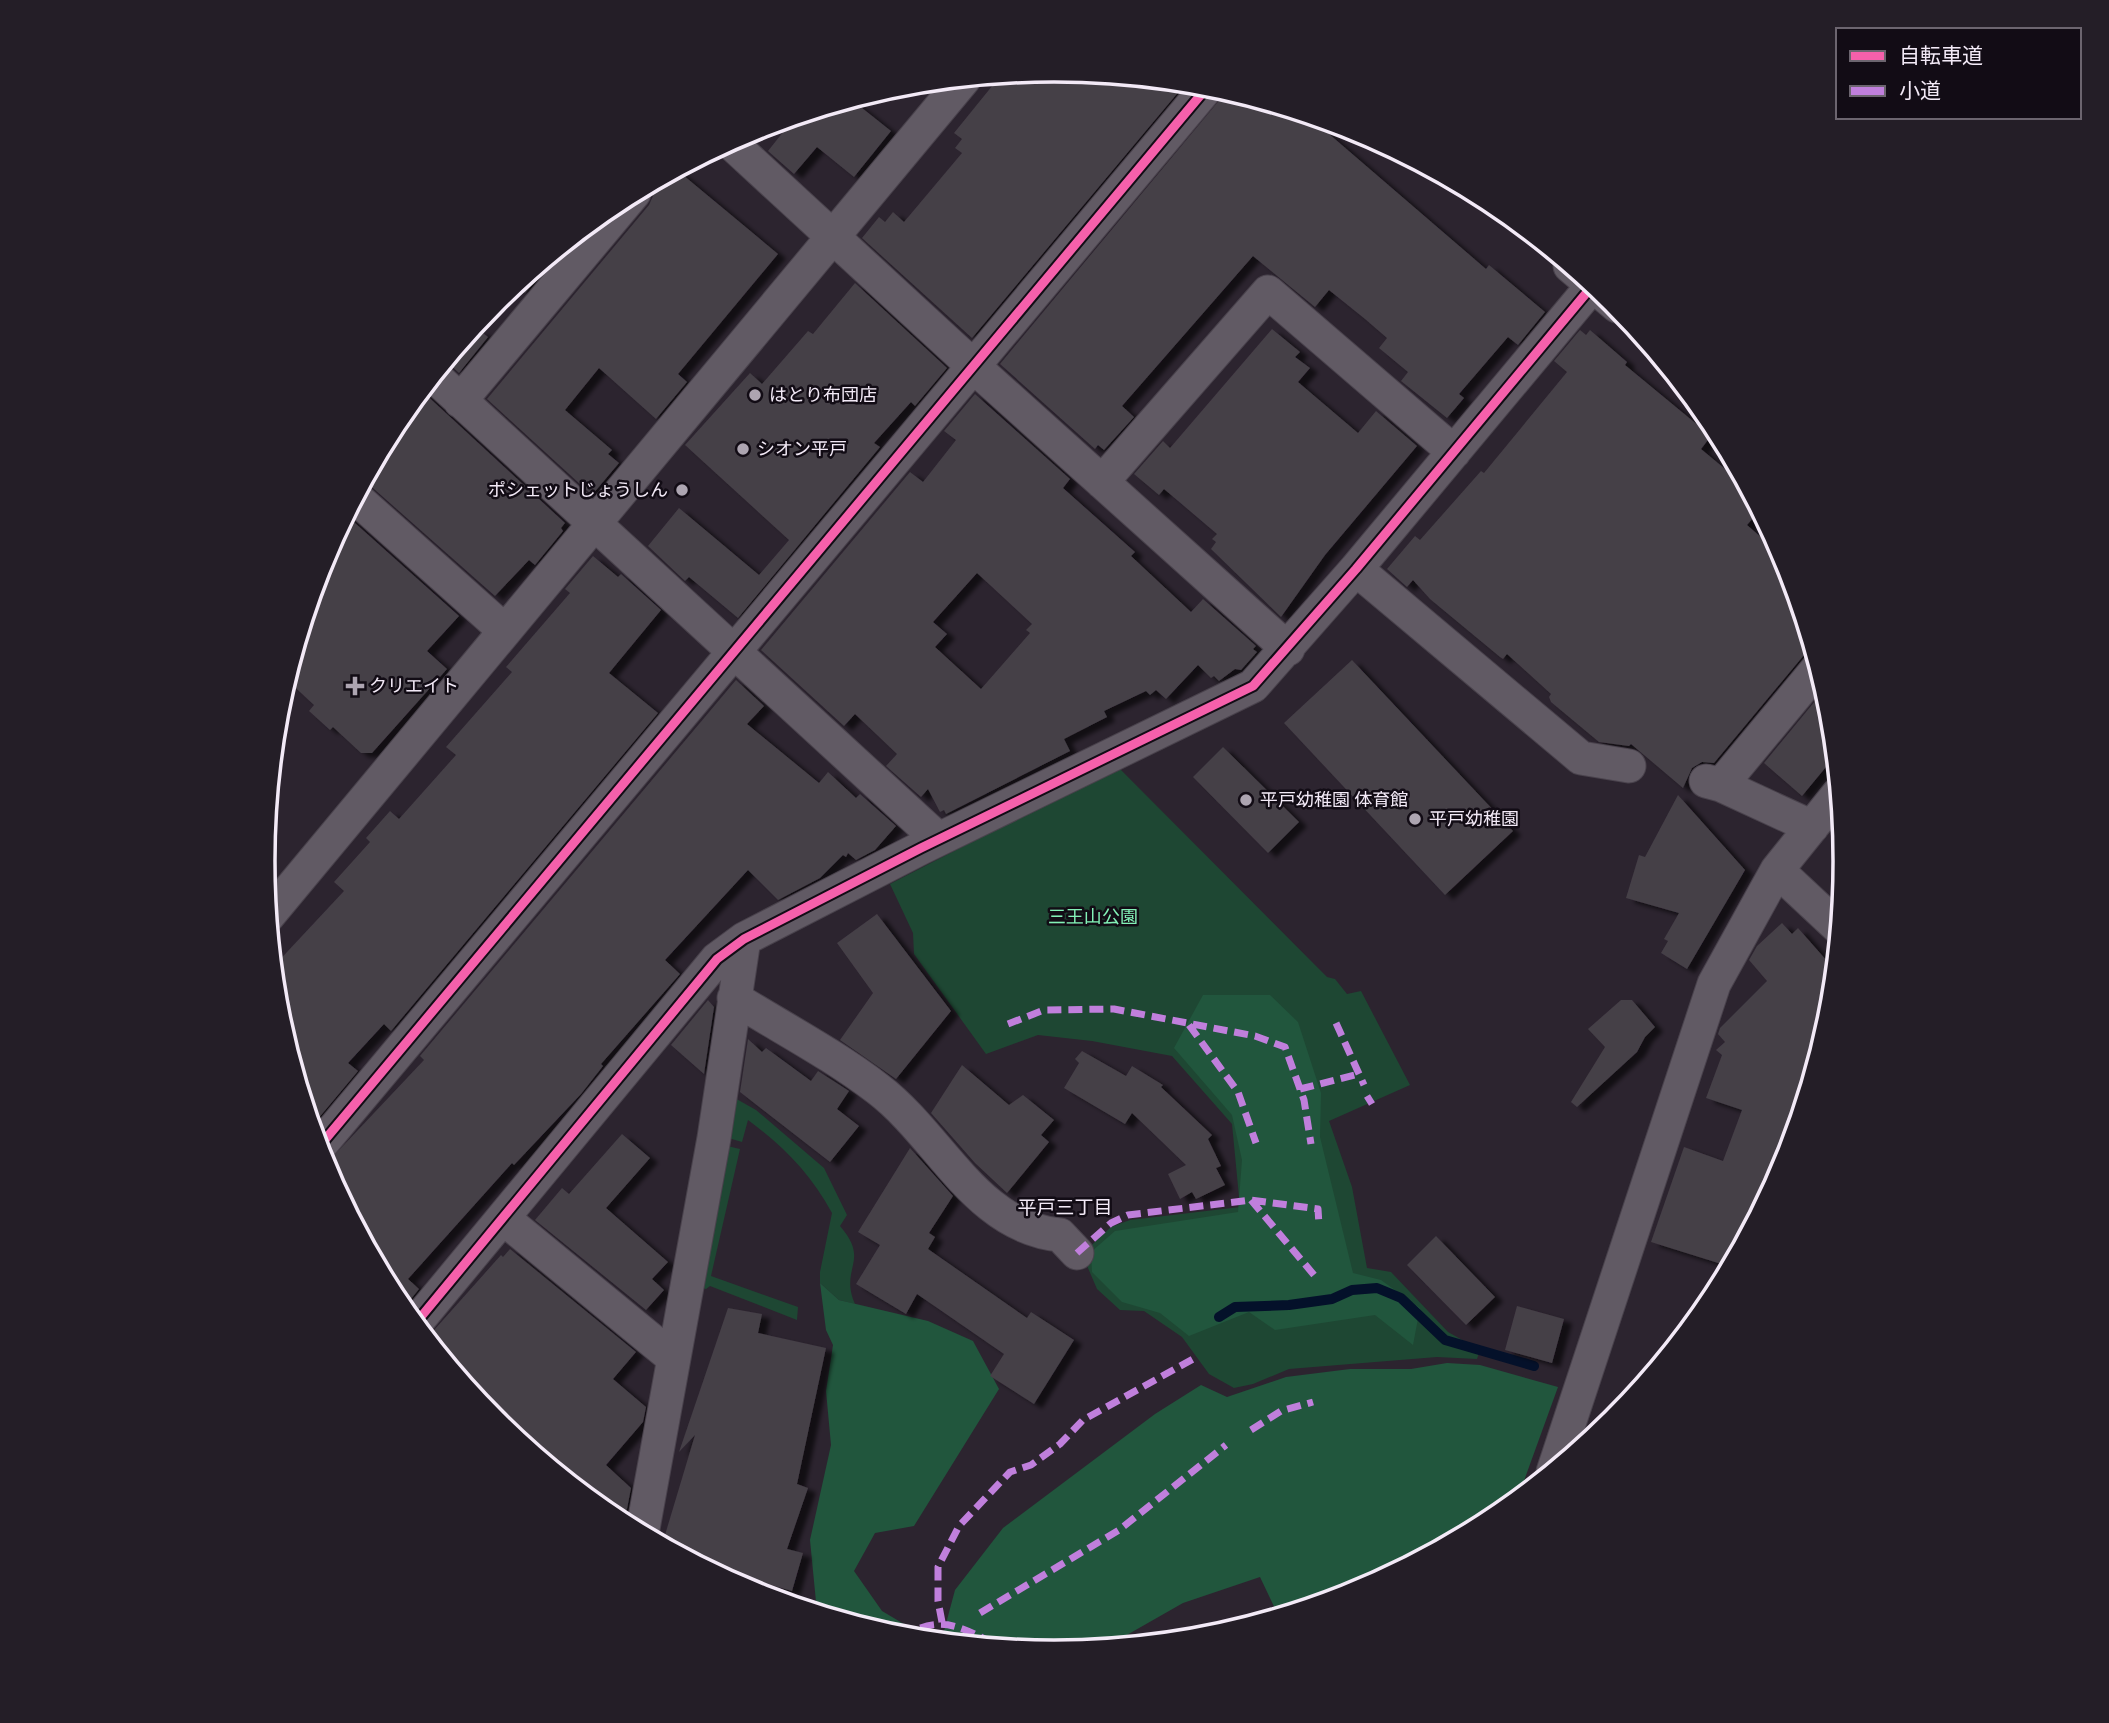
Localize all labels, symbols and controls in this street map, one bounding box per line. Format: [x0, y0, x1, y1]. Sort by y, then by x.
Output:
legend [1836, 28, 2081, 119]
text: 自転車道 [1899, 43, 1983, 69]
text: 小道 [1899, 78, 1941, 104]
place label: はとり布団店 [769, 384, 877, 406]
marker: はとり布団店 [747, 387, 763, 403]
place label: シオン平戸 [757, 438, 847, 460]
marker: シオン平戸 [735, 441, 751, 457]
place label: ポシェットじょうしん [488, 479, 668, 501]
marker: ポシェットじょうしん [674, 482, 690, 498]
place label: クリエイト [369, 675, 459, 697]
marker: クリエイト [347, 678, 363, 694]
place label: 平戸幼稚園 体育館 [1260, 789, 1408, 811]
marker: 平戸幼稚園 体育館 [1238, 792, 1254, 808]
place label: 平戸幼稚園 [1429, 808, 1519, 830]
marker: 平戸幼稚園 [1407, 811, 1423, 827]
park label: 三王山公園 [1048, 906, 1138, 928]
district label: 平戸三丁目 [1017, 1196, 1113, 1219]

